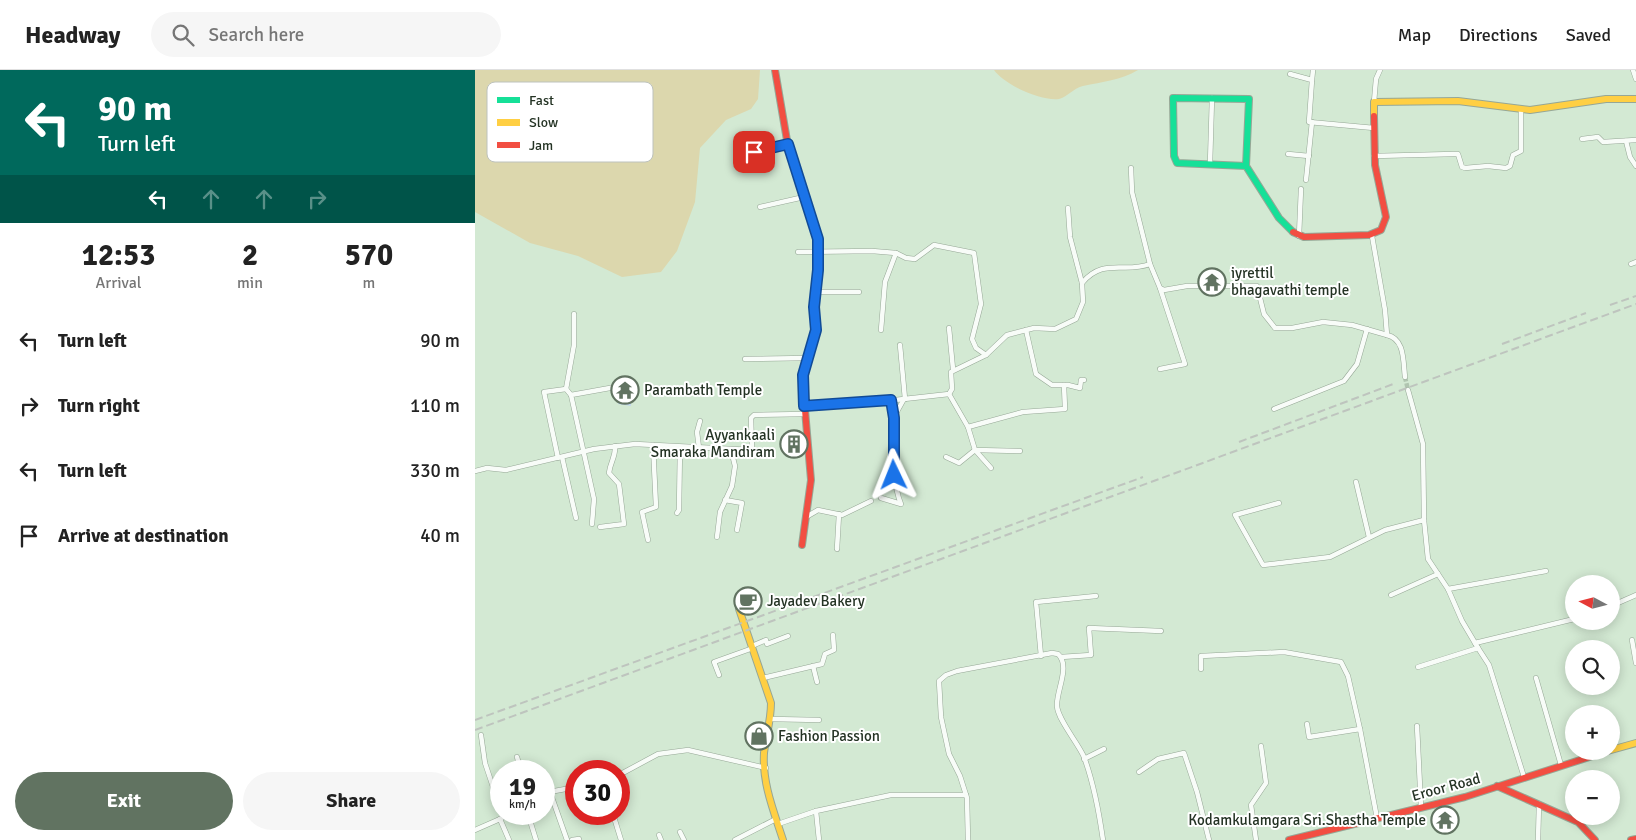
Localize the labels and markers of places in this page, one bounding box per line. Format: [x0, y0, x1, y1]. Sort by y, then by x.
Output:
pin [733, 131, 775, 173]
place label: iyrettil bhagavathi temple [1231, 264, 1349, 299]
temple icon: iyrettil bhagavathi temple [1197, 267, 1227, 297]
temple icon: Parambath Temple [610, 375, 640, 405]
place label: Parambath Temple [644, 381, 762, 399]
place label: Ayyankaali Smaraka Mandiram [651, 426, 775, 461]
building icon: Ayyankaali Smaraka Mandiram [779, 429, 809, 459]
cafe icon: Jayadev Bakery [733, 586, 763, 616]
place label: Jayadev Bakery [767, 592, 865, 610]
shop icon: Fashion Passion [744, 721, 774, 751]
place label: Fashion Passion [778, 727, 880, 745]
temple icon: Kodamkulamgara Sri.Shastha Temple [1430, 805, 1460, 835]
place label: Kodamkulamgara Sri.Shastha Temple [1188, 811, 1426, 829]

